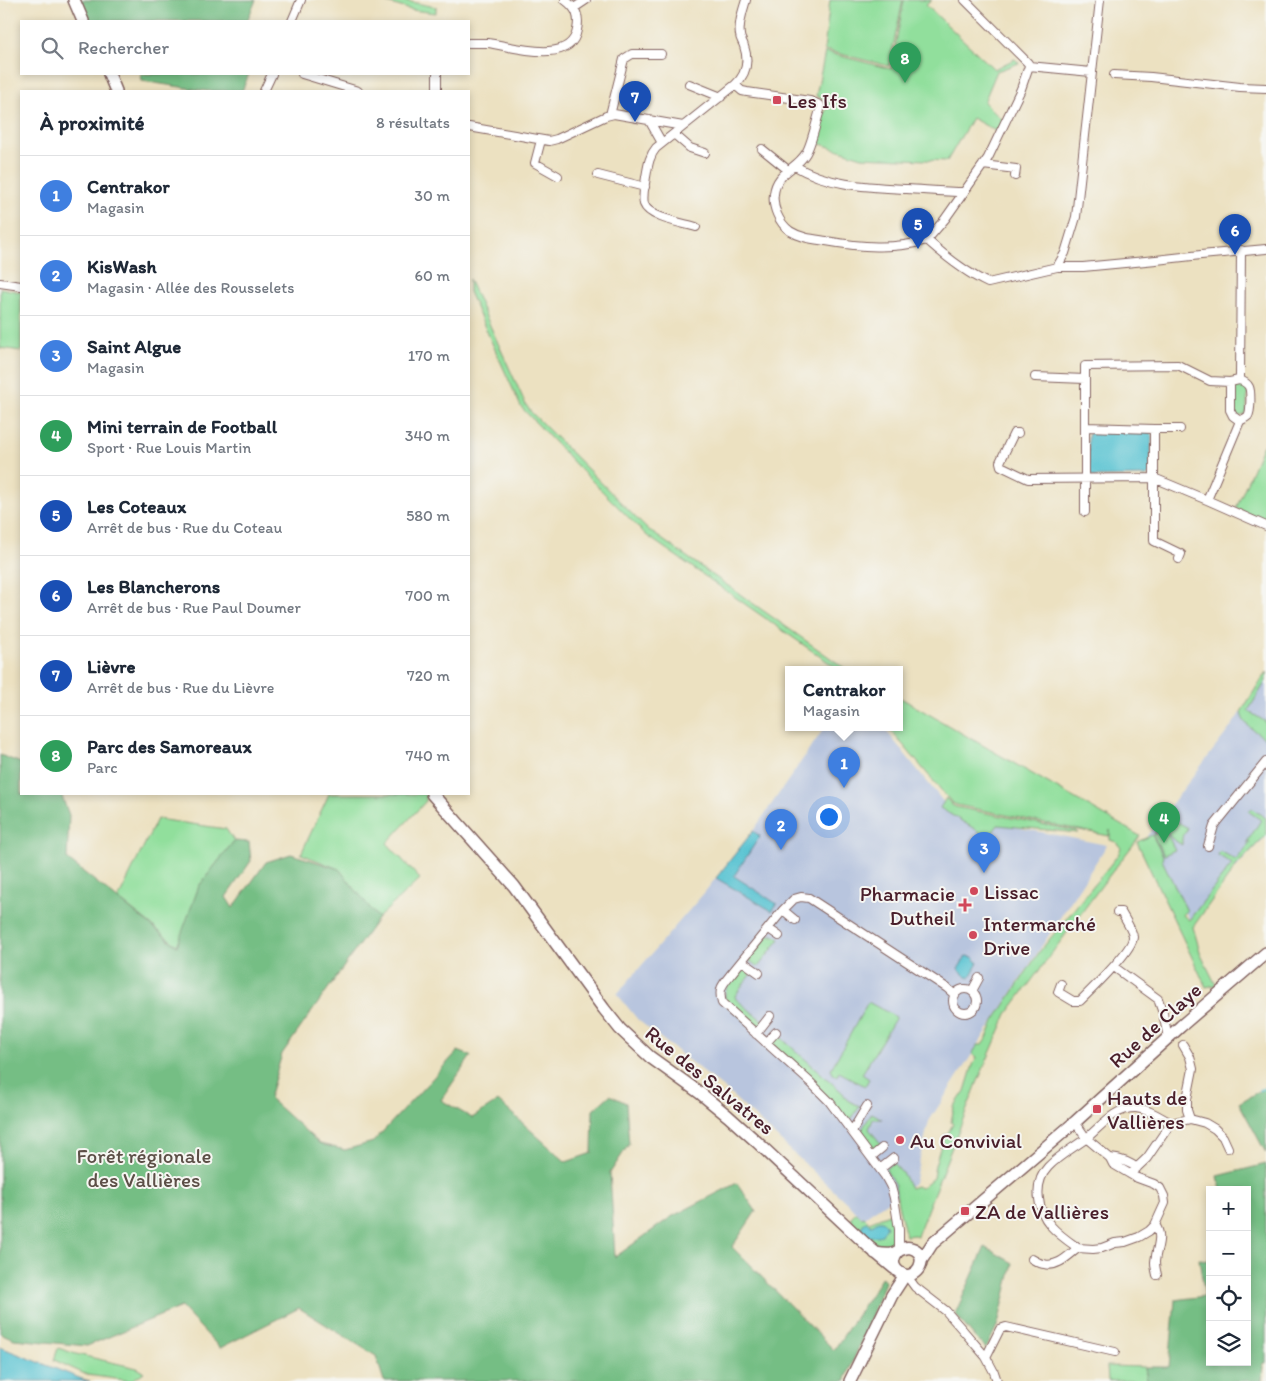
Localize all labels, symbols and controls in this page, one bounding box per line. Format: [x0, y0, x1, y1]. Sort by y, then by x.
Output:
search box [20, 20, 470, 75]
icon: search [38, 34, 66, 62]
text: Rechercher [78, 36, 169, 59]
pin: 8 [889, 42, 921, 83]
pin: 7 [619, 81, 651, 122]
place label: Les Ifs [787, 88, 847, 113]
marker: Les Ifs [771, 94, 783, 106]
text: À proximité [40, 110, 145, 135]
text: 8 résultats [376, 113, 450, 132]
text: Centrakor [87, 175, 170, 198]
text: 1 [52, 186, 60, 205]
text: 30 m [414, 186, 450, 205]
text: Magasin [87, 198, 144, 217]
pin: 5 [902, 208, 934, 249]
pin: 6 [1219, 214, 1251, 255]
text: KisWash [87, 255, 157, 278]
text: 2 [52, 266, 60, 285]
text: 60 m [415, 266, 450, 285]
text: Magasin · Allée des Rousselets [87, 278, 294, 297]
text: Saint Algue [87, 335, 181, 358]
text: 3 [52, 346, 60, 365]
text: 170 m [408, 346, 450, 365]
text: Magasin [87, 358, 144, 377]
text: Mini terrain de Football [87, 415, 277, 438]
text: 4 [51, 426, 61, 445]
text: 340 m [405, 426, 450, 445]
text: Sport · Rue Louis Martin [87, 438, 251, 457]
text: Les Coteaux [87, 495, 186, 518]
text: 5 [52, 506, 60, 525]
text: 580 m [406, 506, 450, 525]
text: Arrêt de bus · Rue du Coteau [87, 518, 282, 537]
text: Les Blancherons [87, 575, 220, 598]
text: 6 [52, 586, 60, 605]
text: 700 m [405, 586, 450, 605]
text: Arrêt de bus · Rue Paul Doumer [87, 598, 301, 617]
text: Lièvre [87, 655, 136, 678]
text: 7 [52, 666, 60, 685]
text: 720 m [407, 666, 450, 685]
popup [785, 666, 903, 731]
text: Arrêt de bus · Rue du Lièvre [87, 678, 274, 697]
text: Centrakor [803, 678, 885, 701]
text: Magasin [803, 701, 860, 720]
text: Parc des Samoreaux [87, 735, 252, 758]
text: 8 [52, 746, 60, 765]
text: 740 m [406, 746, 450, 765]
pin: 1 [828, 747, 860, 788]
text: Parc [87, 758, 118, 777]
pin: 4 [1148, 802, 1180, 843]
your location [816, 804, 842, 830]
pin: 2 [765, 809, 797, 850]
pin: 3 [968, 832, 1000, 873]
place label: Lissac [984, 879, 1039, 904]
place label: Pharmacie Dutheil [860, 881, 955, 930]
marker: Lissac [968, 885, 980, 897]
marker: Pharmacie Dutheil [959, 899, 971, 911]
place label: Intermarché Drive [983, 911, 1096, 960]
marker: Intermarché Drive [967, 929, 979, 941]
street label: Rue de Claye [1104, 977, 1206, 1073]
street label: Rue des Salvatres [640, 1020, 780, 1140]
place label: Hauts de Vallières [1107, 1085, 1187, 1134]
marker: Hauts de Vallières [1091, 1103, 1103, 1115]
place label: Au Convivial [910, 1128, 1022, 1153]
marker: Au Convivial [894, 1134, 906, 1146]
park label: Forêt régionale des Vallières [76, 1143, 212, 1192]
map controls [1206, 1186, 1251, 1366]
button: + [1206, 1186, 1251, 1231]
place label: ZA de Vallières [975, 1199, 1109, 1224]
marker: ZA de Vallières [959, 1205, 971, 1217]
button: − [1206, 1231, 1251, 1276]
button: locate [1206, 1276, 1251, 1321]
button: layers [1206, 1321, 1251, 1366]

